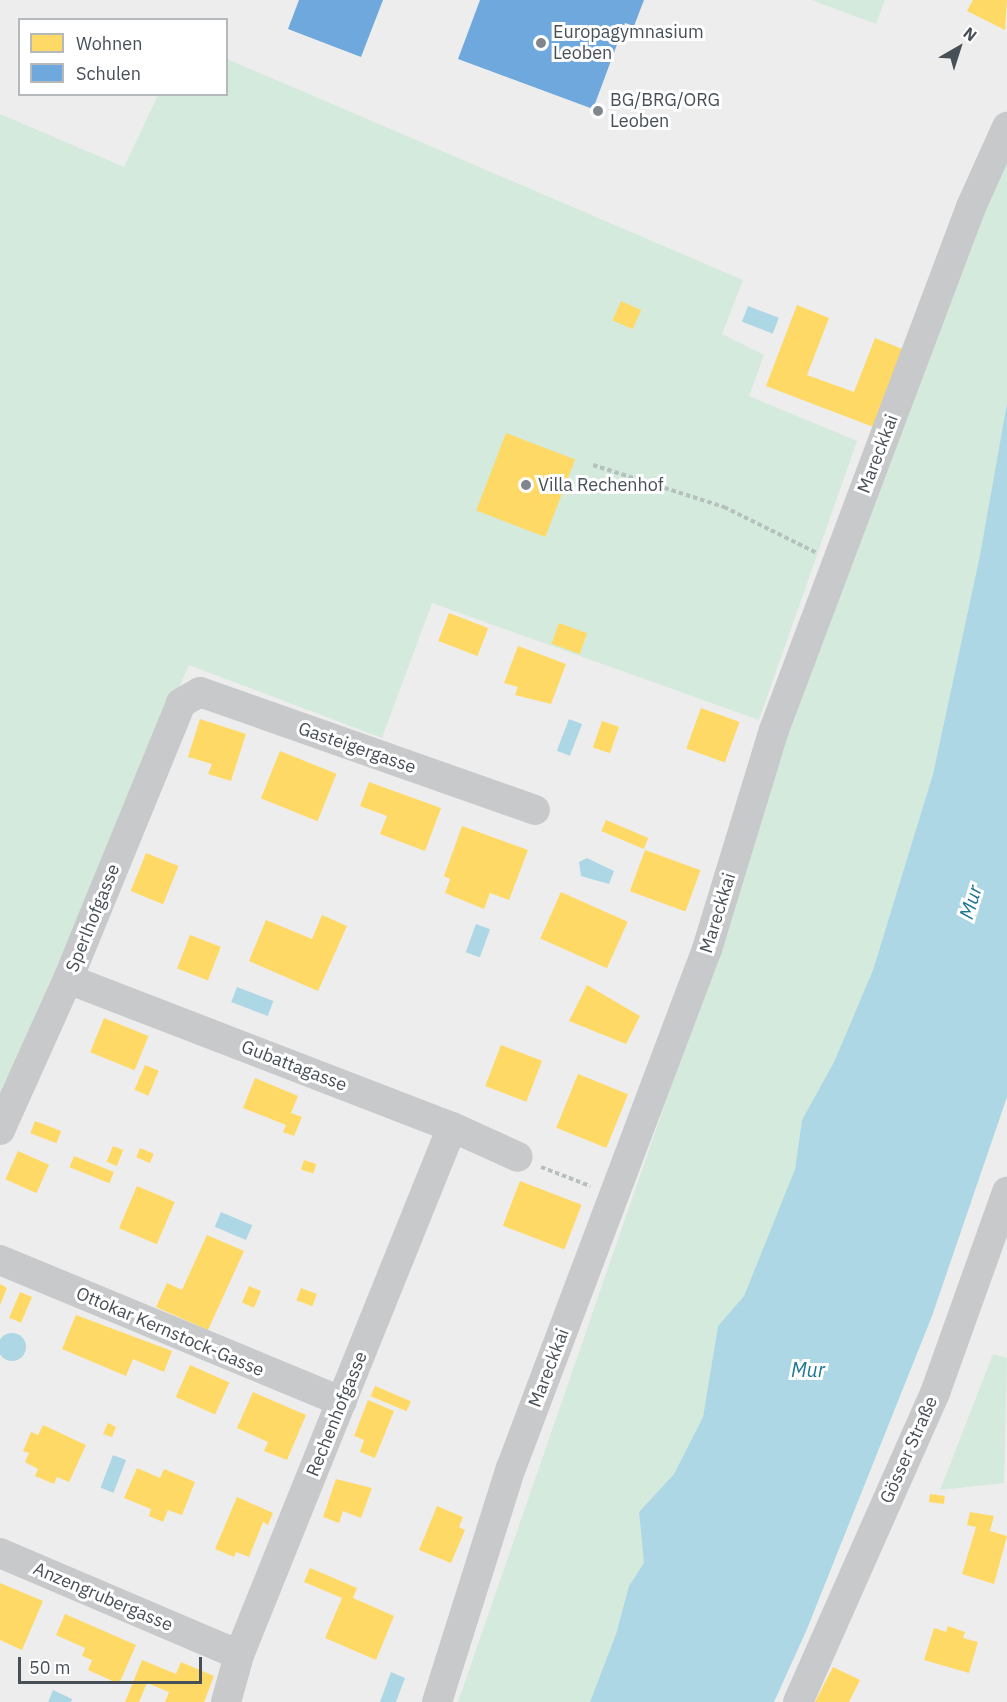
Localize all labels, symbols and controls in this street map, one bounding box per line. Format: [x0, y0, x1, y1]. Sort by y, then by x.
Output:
legend [18, 18, 228, 96]
north arrow [929, 18, 989, 78]
place label: Europagymnasium Leoben [553, 22, 704, 64]
text: N [960, 23, 981, 45]
text: Wohnen [76, 32, 142, 55]
marker: Europagymnasium Leoben [534, 36, 548, 50]
text: Schulen [76, 62, 141, 85]
place label: BG/BRG/ORG Leoben [610, 90, 720, 132]
marker: BG/BRG/ORG Leoben [591, 104, 605, 118]
street label: Mareckkai [853, 412, 903, 496]
place label: Villa Rechenhof [538, 474, 664, 496]
marker: Villa Rechenhof [519, 478, 533, 492]
street label: Gasteigergasse [295, 718, 419, 778]
street label: Sperlhofgasse [62, 861, 124, 975]
street label: Mareckkai [696, 870, 740, 956]
water label: Mur [954, 882, 986, 922]
street label: Gubattagasse [238, 1036, 350, 1096]
street label: Ottokar Kernstock-Gasse [73, 1283, 267, 1381]
street label: Mareckkai [524, 1326, 574, 1410]
street label: Rechenhofgasse [302, 1348, 372, 1480]
water label: Mur [791, 1357, 825, 1381]
street label: Gösser Straße [876, 1393, 942, 1507]
street label: Anzengrubergasse [30, 1558, 176, 1636]
scale bar [21, 1645, 206, 1683]
text: 50 m [29, 1656, 71, 1679]

